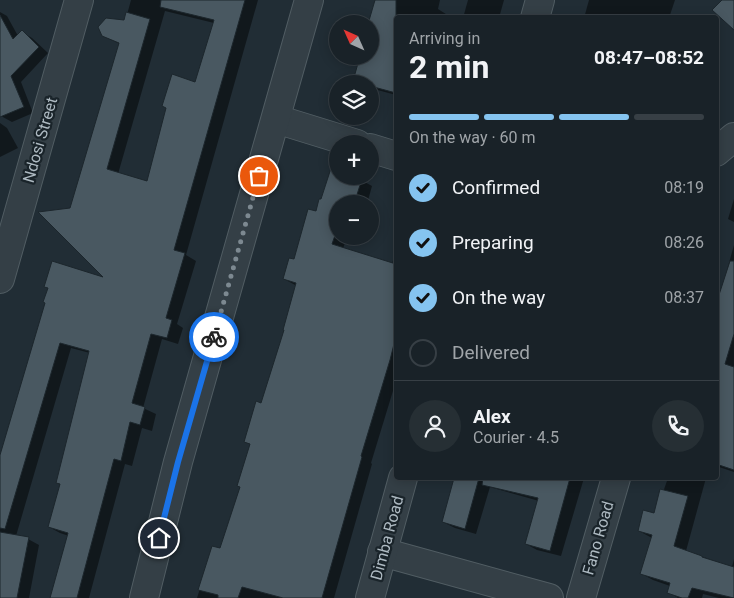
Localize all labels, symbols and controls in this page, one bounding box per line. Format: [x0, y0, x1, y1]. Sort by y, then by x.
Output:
north arrow [329, 15, 379, 65]
map controls [329, 15, 379, 245]
text: Arriving in [409, 29, 480, 48]
text: 08:47–08:52 [594, 46, 704, 69]
text: 2 min [409, 48, 489, 86]
button: layers [329, 75, 379, 125]
street label: Ndosi Street [19, 95, 61, 185]
text: On the way · 60 m [409, 128, 536, 147]
button: + [329, 135, 379, 185]
pin [238, 155, 280, 197]
icon: bag [245, 162, 273, 190]
icon: check [409, 174, 437, 202]
text: Confirmed [452, 176, 540, 199]
text: 08:19 [664, 178, 704, 197]
button: − [329, 195, 379, 245]
icon: check [409, 229, 437, 257]
text: Preparing [452, 231, 534, 254]
text: 08:26 [664, 233, 704, 252]
icon: check [409, 284, 437, 312]
text: On the way [452, 286, 545, 309]
text: 08:37 [664, 288, 704, 307]
courier [189, 312, 239, 362]
icon: bike [200, 323, 228, 351]
text: Delivered [452, 341, 530, 364]
button: person [409, 400, 461, 452]
button: phone [652, 400, 704, 452]
text: Alex [473, 405, 511, 428]
text: Courier · 4.5 [473, 428, 559, 447]
street label: Dimba Road [367, 494, 407, 582]
street label: Fano Road [578, 499, 618, 577]
pin [138, 517, 180, 559]
icon: home [145, 524, 173, 552]

